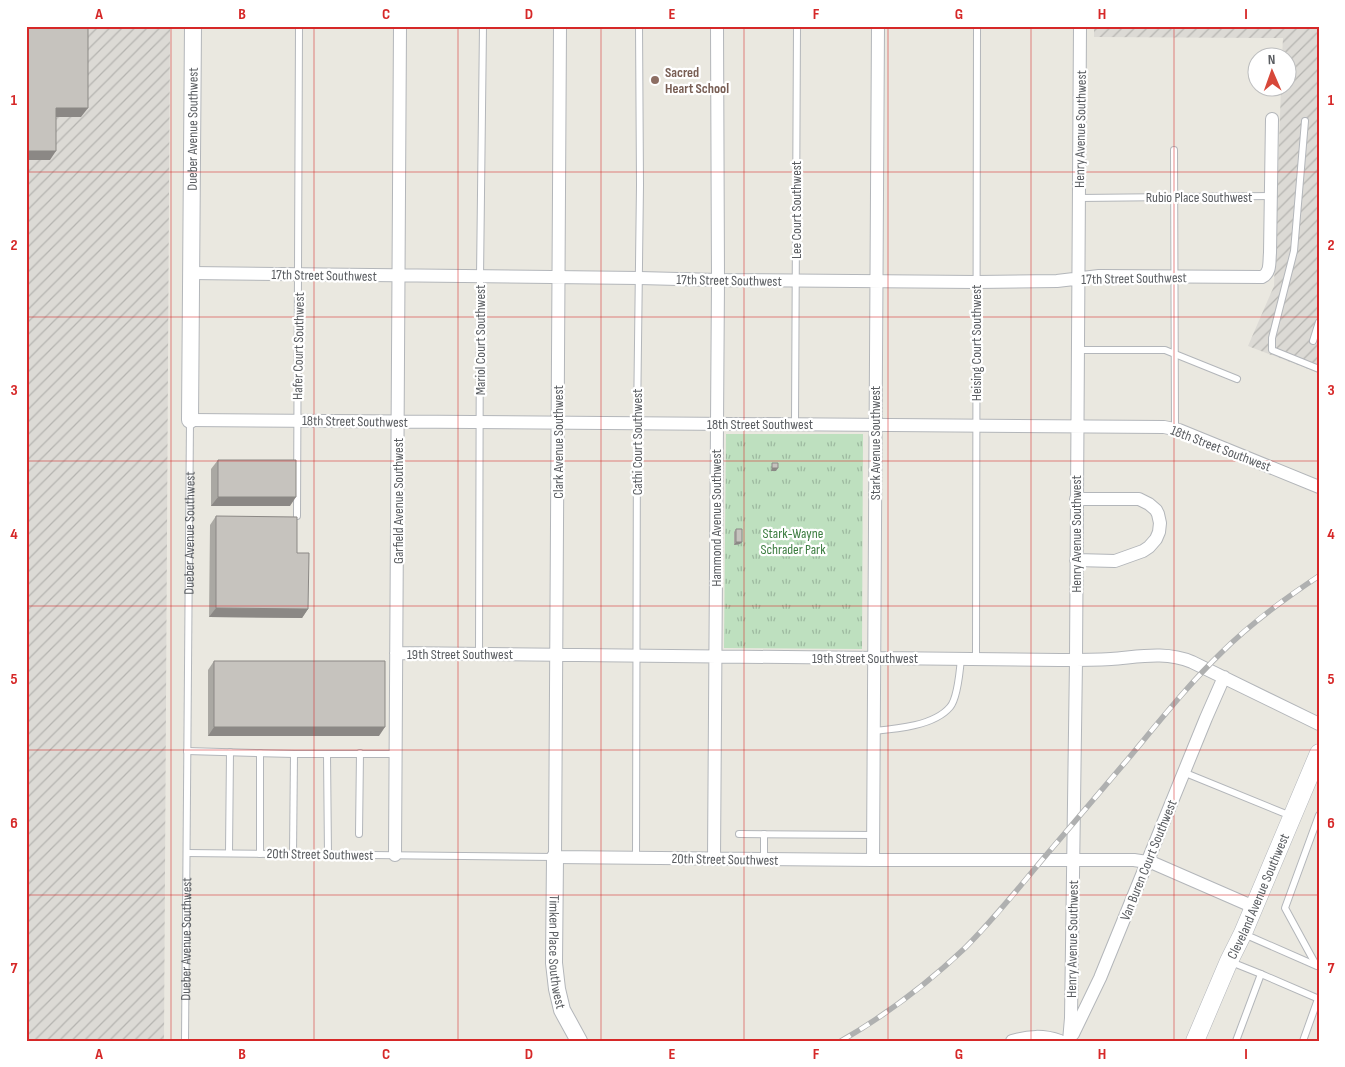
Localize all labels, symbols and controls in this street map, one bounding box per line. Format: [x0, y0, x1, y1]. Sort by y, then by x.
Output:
text: A [94, 5, 103, 24]
text: B [238, 5, 246, 24]
text: C [382, 5, 390, 24]
text: D [525, 5, 533, 24]
text: E [669, 5, 676, 24]
text: F [813, 5, 820, 24]
text: G [955, 5, 963, 24]
text: H [1098, 5, 1106, 24]
text: I [1244, 5, 1248, 24]
north arrow [1248, 48, 1298, 98]
text: N [1268, 51, 1276, 68]
place label: Sacred Heart School [665, 64, 729, 97]
street label: Dueber Avenue Southwest [184, 67, 202, 191]
street label: Henry Avenue Southwest [1071, 70, 1090, 188]
marker: Sacred Heart School [649, 74, 661, 86]
text: 1 [11, 91, 18, 110]
text: 1 [1328, 91, 1335, 110]
street label: Lee Court Southwest [788, 161, 805, 259]
street label: Rubio Place Southwest [1146, 189, 1252, 206]
text: 2 [10, 236, 18, 255]
text: 2 [1327, 236, 1335, 255]
street label: 17th Street Southwest [271, 266, 377, 285]
street label: 17th Street Southwest [1081, 269, 1187, 288]
street label: 17th Street Southwest [676, 271, 782, 290]
street label: Mariol Court Southwest [472, 285, 489, 395]
street label: Heising Court Southwest [968, 285, 985, 401]
street label: Hafer Court Southwest [289, 292, 308, 400]
text: 3 [10, 381, 18, 400]
text: 3 [1327, 381, 1335, 400]
street label: Clark Avenue Southwest [550, 385, 567, 499]
street label: Stark Avenue Southwest [867, 386, 884, 500]
street label: Cathi Court Southwest [629, 389, 646, 495]
street label: 18th Street Southwest [302, 412, 408, 431]
street label: 18th Street Southwest [707, 416, 813, 433]
street label: 18th Street Southwest [1168, 422, 1273, 475]
street label: Garfield Avenue Southwest [390, 438, 407, 564]
street label: Hammond Avenue Southwest [708, 449, 725, 587]
street label: Dueber Avenue Southwest [181, 471, 199, 595]
street label: Henry Avenue Southwest [1068, 475, 1085, 593]
text: 4 [10, 525, 18, 544]
park label: Stark-Wayne Schrader Park [761, 525, 826, 558]
text: 4 [1327, 525, 1335, 544]
street label: 19th Street Southwest [407, 646, 513, 663]
street label: 19th Street Southwest [812, 650, 918, 667]
text: 5 [10, 670, 18, 689]
text: 5 [1327, 670, 1335, 689]
street label: Van Buren Court Southwest [1116, 797, 1180, 923]
text: 6 [10, 814, 18, 833]
text: 6 [1327, 814, 1335, 833]
street label: Cleveland Avenue Southwest [1223, 831, 1293, 962]
street label: 20th Street Southwest [266, 845, 374, 864]
street label: 20th Street Southwest [671, 850, 779, 869]
street label: Dueber Avenue Southwest [177, 877, 195, 1001]
street label: Henry Avenue Southwest [1063, 880, 1082, 998]
street label: Timken Place Southwest [545, 895, 569, 1011]
text: 7 [11, 959, 18, 978]
text: 7 [1328, 959, 1335, 978]
text: A [94, 1045, 103, 1064]
text: B [238, 1045, 246, 1064]
text: C [382, 1045, 390, 1064]
text: D [525, 1045, 533, 1064]
text: E [669, 1045, 676, 1064]
text: F [813, 1045, 820, 1064]
text: G [955, 1045, 963, 1064]
text: H [1098, 1045, 1106, 1064]
text: I [1244, 1045, 1248, 1064]

